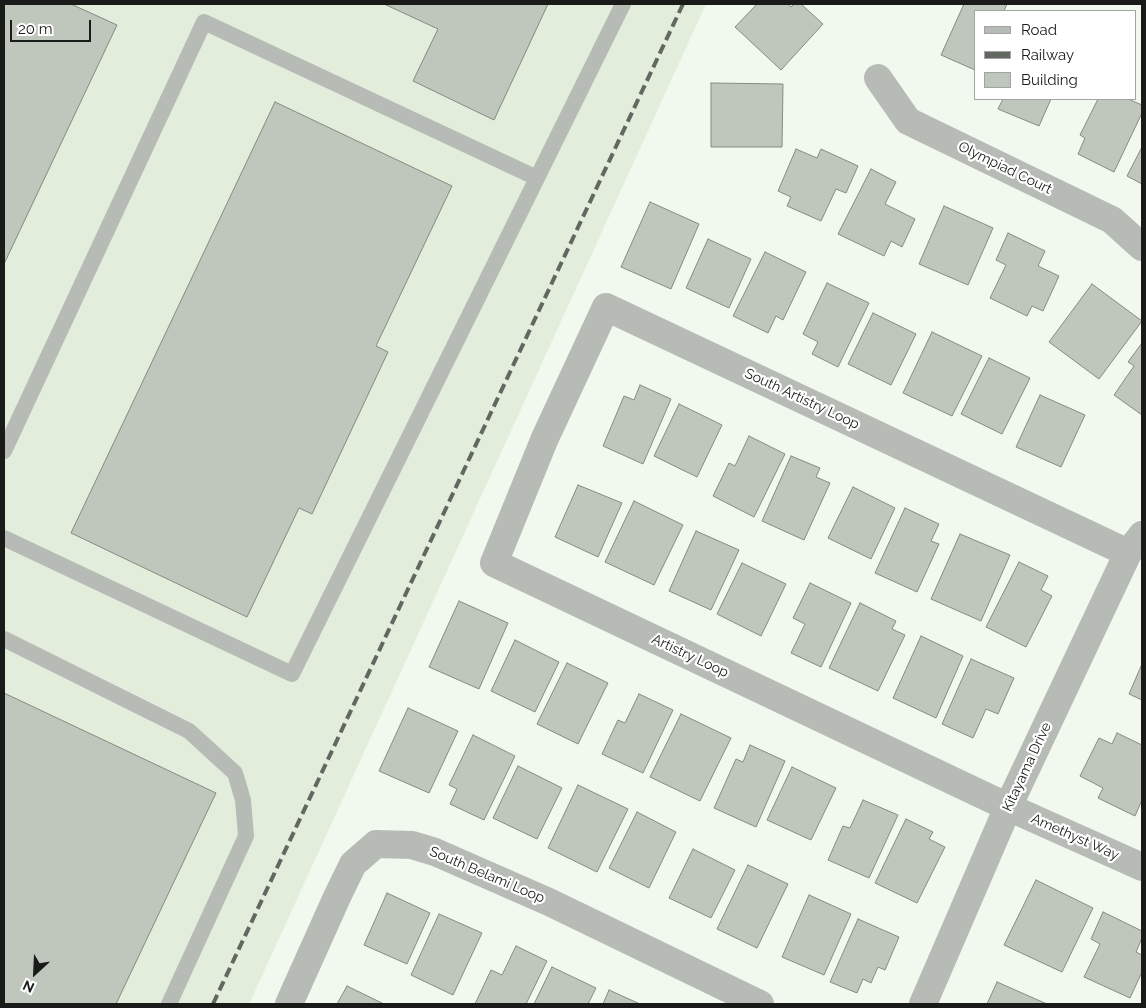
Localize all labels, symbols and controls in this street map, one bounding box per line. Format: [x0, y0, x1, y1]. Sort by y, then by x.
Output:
scale bar [12, 10, 94, 42]
legend [974, 10, 1136, 100]
text: 20 m [18, 20, 53, 38]
text: Road [1021, 21, 1057, 39]
text: Railway [1021, 46, 1074, 64]
text: Building [1021, 71, 1078, 89]
street label: Olympiad Court [955, 138, 1055, 198]
street label: South Artistry Loop [742, 365, 862, 433]
street label: Artistry Loop [649, 631, 731, 681]
street label: Kitayama Drive [999, 720, 1055, 814]
street label: Amethyst Way [1028, 810, 1122, 864]
street label: South Belami Loop [427, 843, 547, 907]
north arrow [10, 948, 60, 998]
text: N [20, 977, 37, 996]

